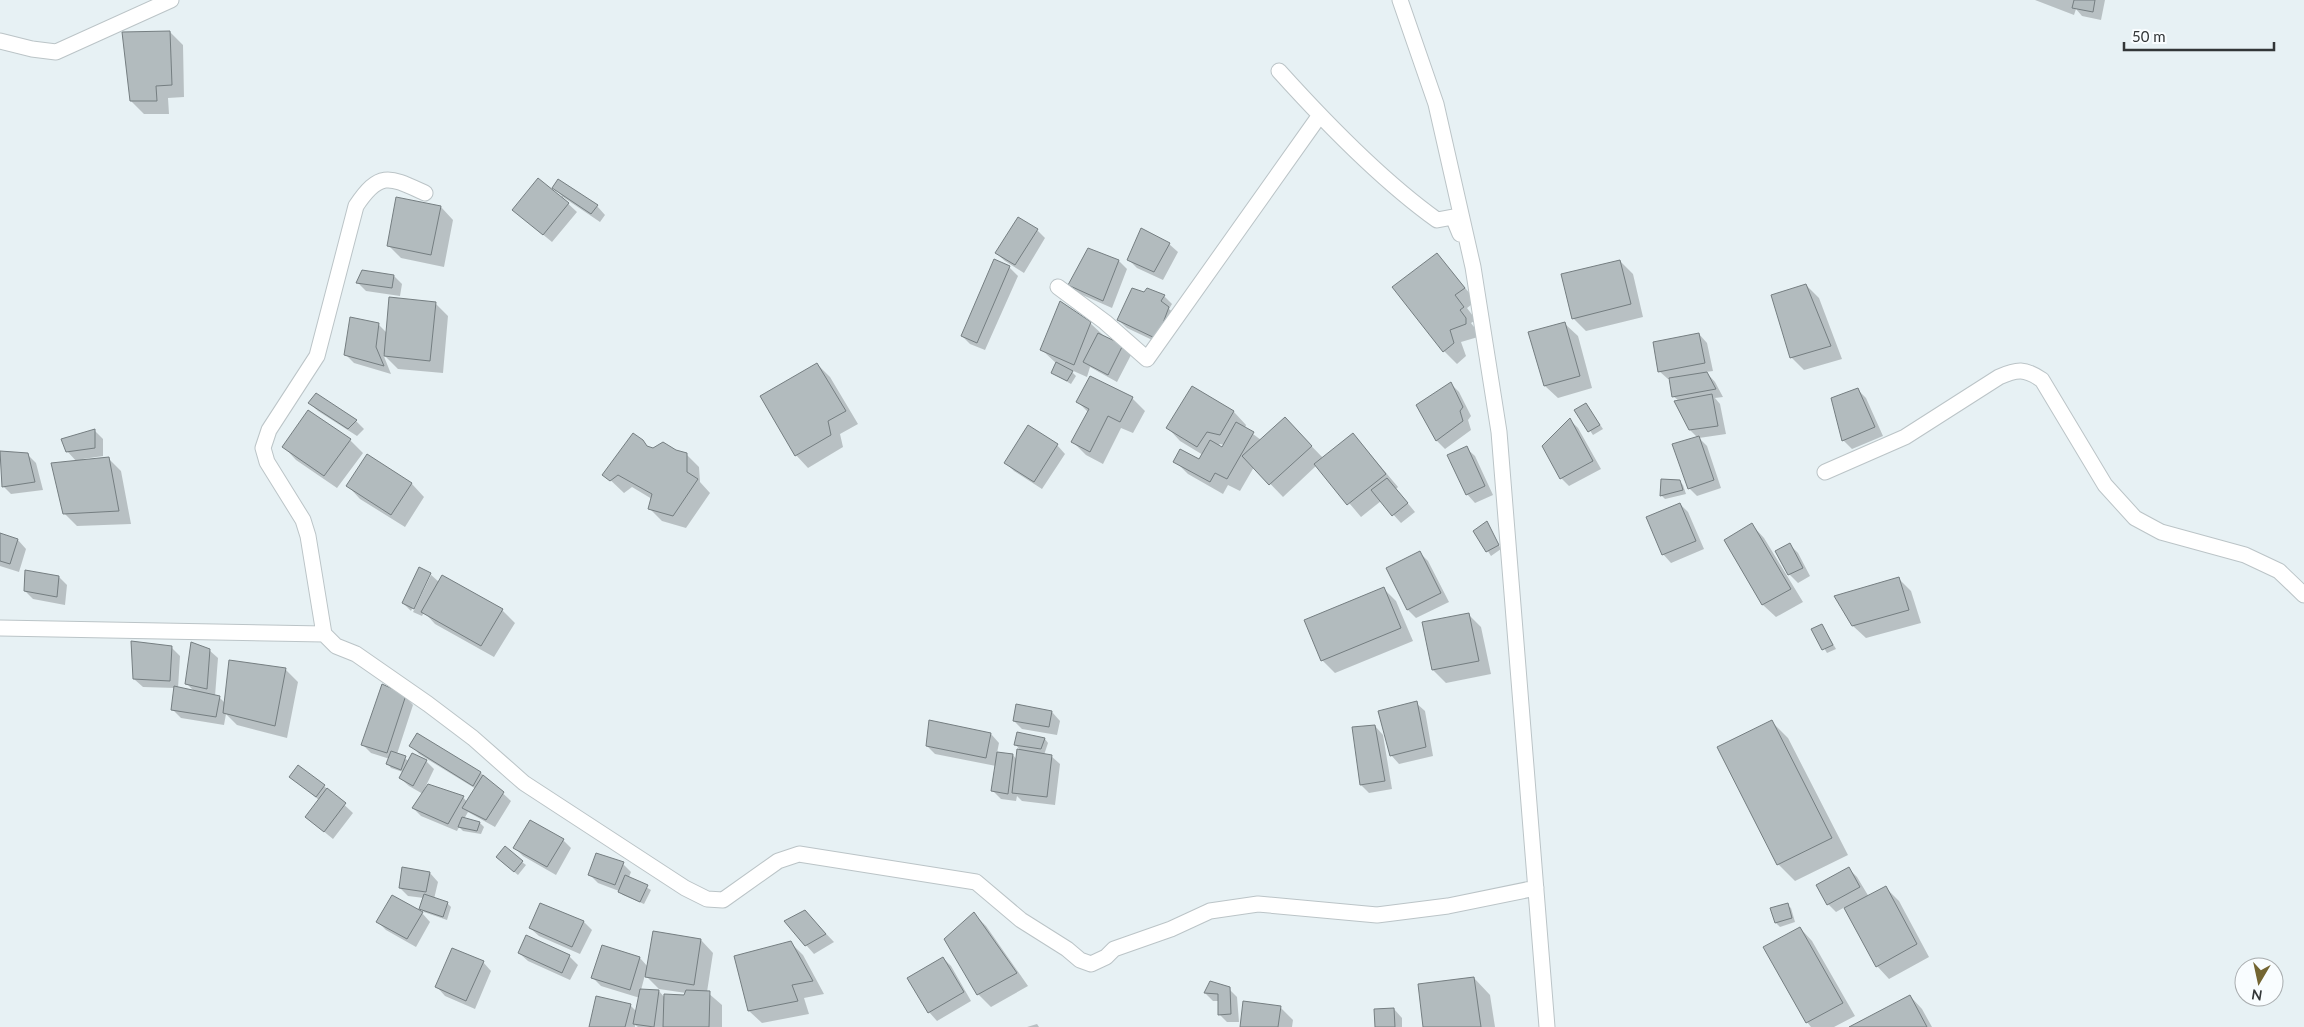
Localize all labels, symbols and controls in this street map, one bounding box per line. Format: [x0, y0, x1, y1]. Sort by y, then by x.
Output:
scale bar [2124, 20, 2274, 52]
text: 50 m [2132, 27, 2166, 45]
north arrow [2234, 957, 2284, 1007]
text: N [2250, 986, 2264, 1005]

